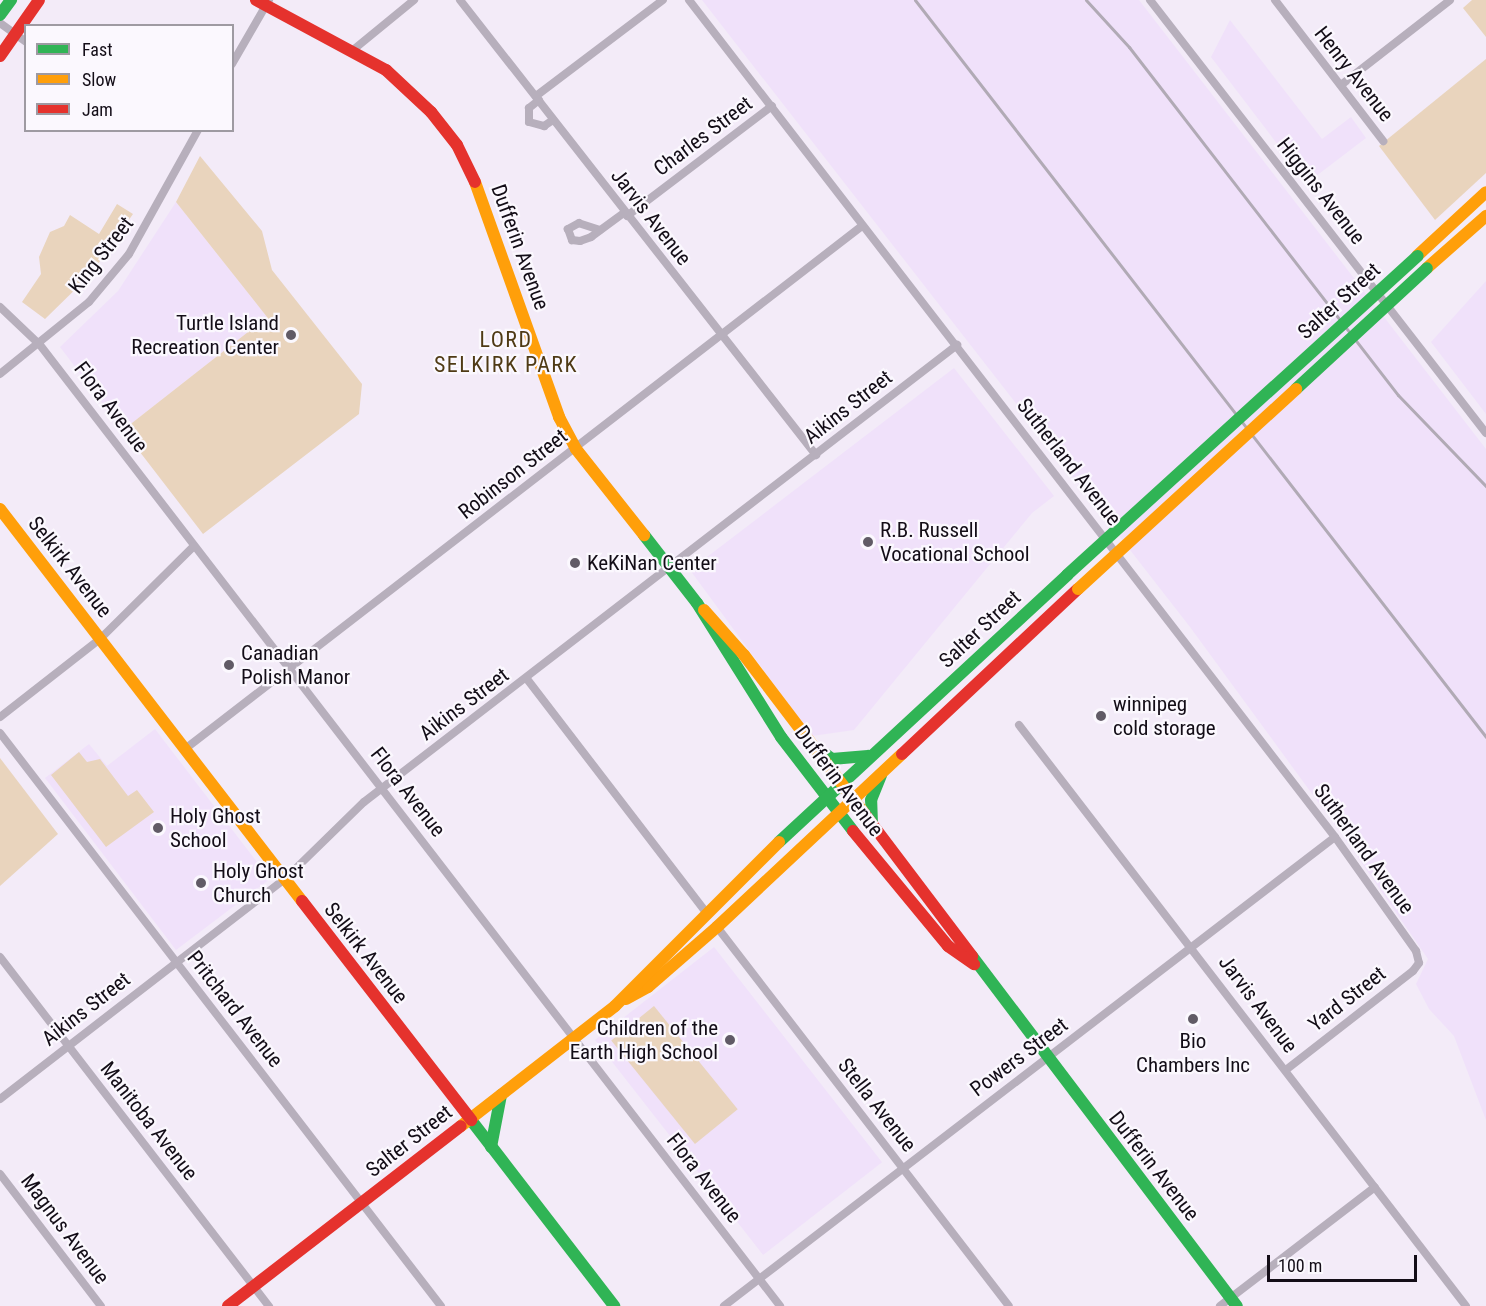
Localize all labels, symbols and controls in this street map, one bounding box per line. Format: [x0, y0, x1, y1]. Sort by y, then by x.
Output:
street label: Henry Avenue [1309, 21, 1399, 127]
legend [24, 24, 234, 132]
text: Fast [82, 39, 113, 60]
text: Slow [82, 69, 116, 90]
street label: Charles Street [649, 91, 757, 181]
text: Jam [82, 99, 113, 120]
street label: Higgins Avenue [1272, 133, 1370, 249]
street label: Jarvis Avenue [606, 164, 696, 270]
street label: Dufferin Avenue [486, 181, 554, 313]
street label: King Street [63, 211, 139, 299]
street label: Salter Street [1293, 257, 1385, 345]
place label: Turtle Island Recreation Center [131, 310, 279, 360]
district label: LORD SELKIRK PARK [434, 326, 578, 378]
marker: Turtle Island Recreation Center [284, 328, 298, 342]
street label: Flora Avenue [69, 357, 153, 457]
street label: Aikins Street [799, 365, 897, 449]
street label: Sutherland Avenue [1012, 393, 1126, 531]
street label: Robinson Street [453, 424, 573, 524]
street label: Selkirk Avenue [23, 512, 117, 622]
place label: R.B. Russell Vocational School [880, 517, 1030, 567]
marker: R.B. Russell Vocational School [861, 535, 875, 549]
place label: KeKiNan Center [587, 550, 717, 576]
marker: KeKiNan Center [568, 556, 582, 570]
street label: Salter Street [934, 585, 1026, 673]
place label: Canadian Polish Manor [241, 640, 350, 690]
marker: Canadian Polish Manor [222, 658, 236, 672]
street label: Aikins Street [414, 662, 514, 746]
place label: winnipeg cold storage [1113, 691, 1216, 741]
marker: winnipeg cold storage [1094, 709, 1108, 723]
street label: Dufferin Avenue [789, 721, 889, 841]
street label: Flora Avenue [365, 742, 451, 842]
street label: Sutherland Avenue [1308, 779, 1420, 919]
place label: Holy Ghost School [170, 803, 261, 853]
marker: Holy Ghost School [151, 821, 165, 835]
place label: Holy Ghost Church [213, 858, 304, 908]
marker: Holy Ghost Church [194, 876, 208, 890]
street label: Selkirk Avenue [319, 898, 413, 1008]
street label: Pritchard Avenue [182, 946, 288, 1072]
street label: Jarvis Avenue [1213, 950, 1303, 1058]
street label: Yard Street [1303, 961, 1391, 1037]
street label: Aikins Street [37, 967, 135, 1051]
street label: Powers Street [965, 1012, 1073, 1102]
marker: Bio Chambers Inc [1186, 1012, 1200, 1026]
place label: Children of the Earth High School [570, 1015, 718, 1065]
place label: Bio Chambers Inc [1136, 1028, 1250, 1078]
marker: Children of the Earth High School [723, 1033, 737, 1047]
street label: Stella Avenue [833, 1053, 921, 1157]
street label: Manitoba Avenue [95, 1057, 203, 1185]
street label: Salter Street [361, 1100, 457, 1182]
street label: Dufferin Avenue [1104, 1106, 1204, 1226]
street label: Flora Avenue [661, 1128, 747, 1228]
street label: Magnus Avenue [15, 1169, 115, 1289]
scale bar [1270, 1243, 1420, 1281]
text: 100 m [1278, 1255, 1322, 1276]

